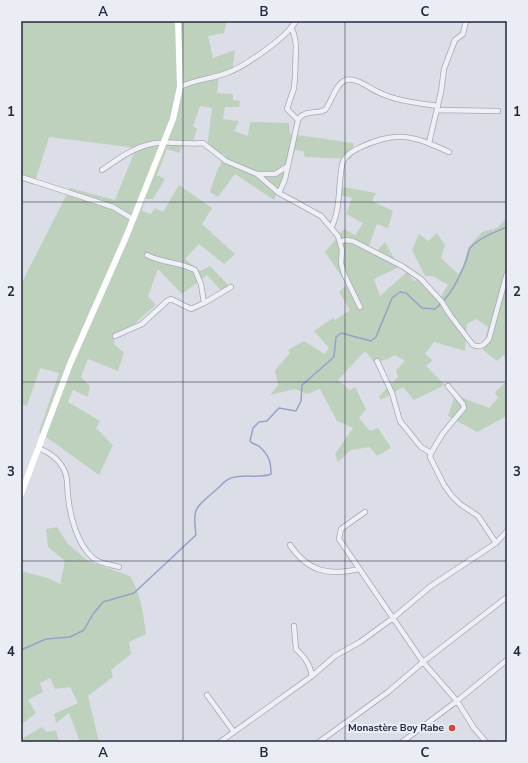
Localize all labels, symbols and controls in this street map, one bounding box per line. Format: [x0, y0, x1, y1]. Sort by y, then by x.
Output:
text: A [98, 3, 108, 21]
text: B [260, 3, 269, 21]
text: C [421, 3, 430, 21]
text: 1 [7, 103, 15, 121]
text: 1 [513, 103, 521, 121]
text: 2 [7, 283, 15, 301]
text: 2 [513, 283, 521, 301]
text: 3 [7, 463, 15, 481]
text: 3 [513, 463, 521, 481]
text: 4 [7, 643, 15, 661]
text: 4 [513, 643, 521, 661]
place label: Monastère Boy Rabe [348, 721, 445, 735]
marker: Monastère Boy Rabe [447, 723, 457, 733]
text: A [98, 744, 108, 762]
text: B [260, 744, 269, 762]
text: C [421, 744, 430, 762]

